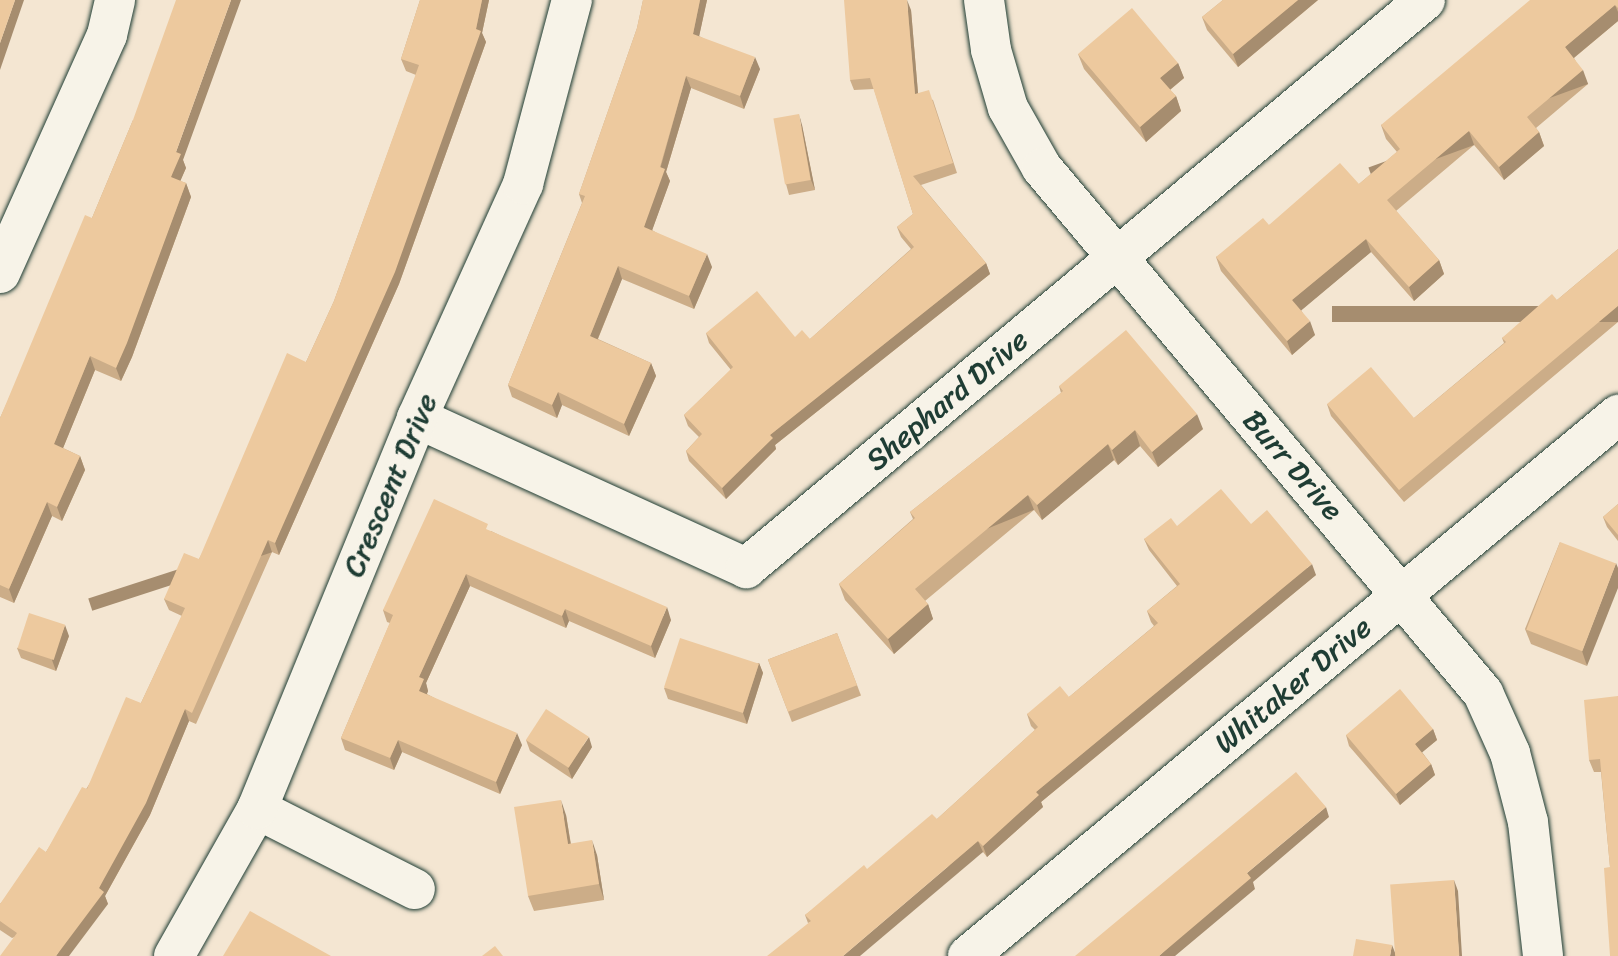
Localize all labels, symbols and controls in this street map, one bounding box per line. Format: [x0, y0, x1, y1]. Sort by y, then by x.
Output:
street label: Shephard Drive [859, 322, 1035, 478]
street label: Crescent Drive [335, 388, 445, 582]
street label: Burr Drive [1235, 402, 1351, 528]
street label: Whitaker Drive [1207, 609, 1379, 761]

